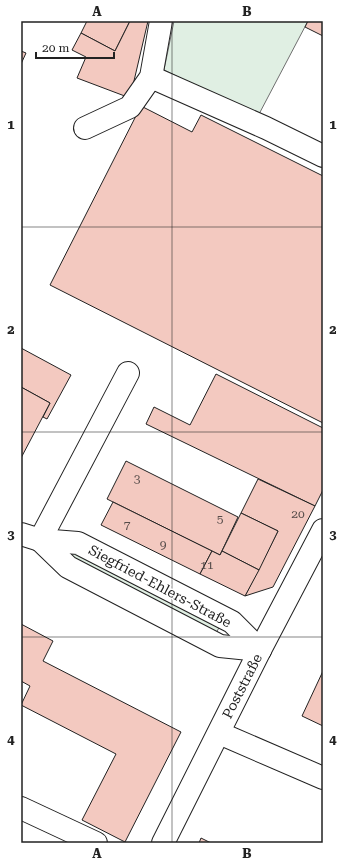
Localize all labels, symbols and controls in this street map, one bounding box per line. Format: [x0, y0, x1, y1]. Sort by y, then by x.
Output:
text: A [92, 4, 102, 19]
text: B [242, 4, 252, 19]
scale bar [36, 34, 114, 60]
text: 20 m [42, 41, 69, 55]
text: 1 [7, 117, 15, 132]
text: 1 [329, 117, 337, 132]
text: 2 [7, 322, 15, 337]
text: 2 [329, 322, 337, 337]
house number: 3 [134, 472, 141, 486]
house number: 20 [291, 507, 305, 521]
house number: 5 [217, 512, 224, 526]
house number: 7 [124, 518, 131, 532]
text: 3 [7, 527, 15, 542]
text: 3 [329, 527, 337, 542]
house number: 9 [160, 538, 167, 552]
street label: Siegfried-Ehlers-Straße [86, 542, 234, 631]
house number: 11 [200, 558, 214, 572]
street label: Poststraße [219, 651, 265, 721]
text: 4 [7, 732, 15, 747]
text: 4 [329, 732, 337, 747]
text: A [92, 846, 102, 861]
text: B [242, 846, 252, 861]

